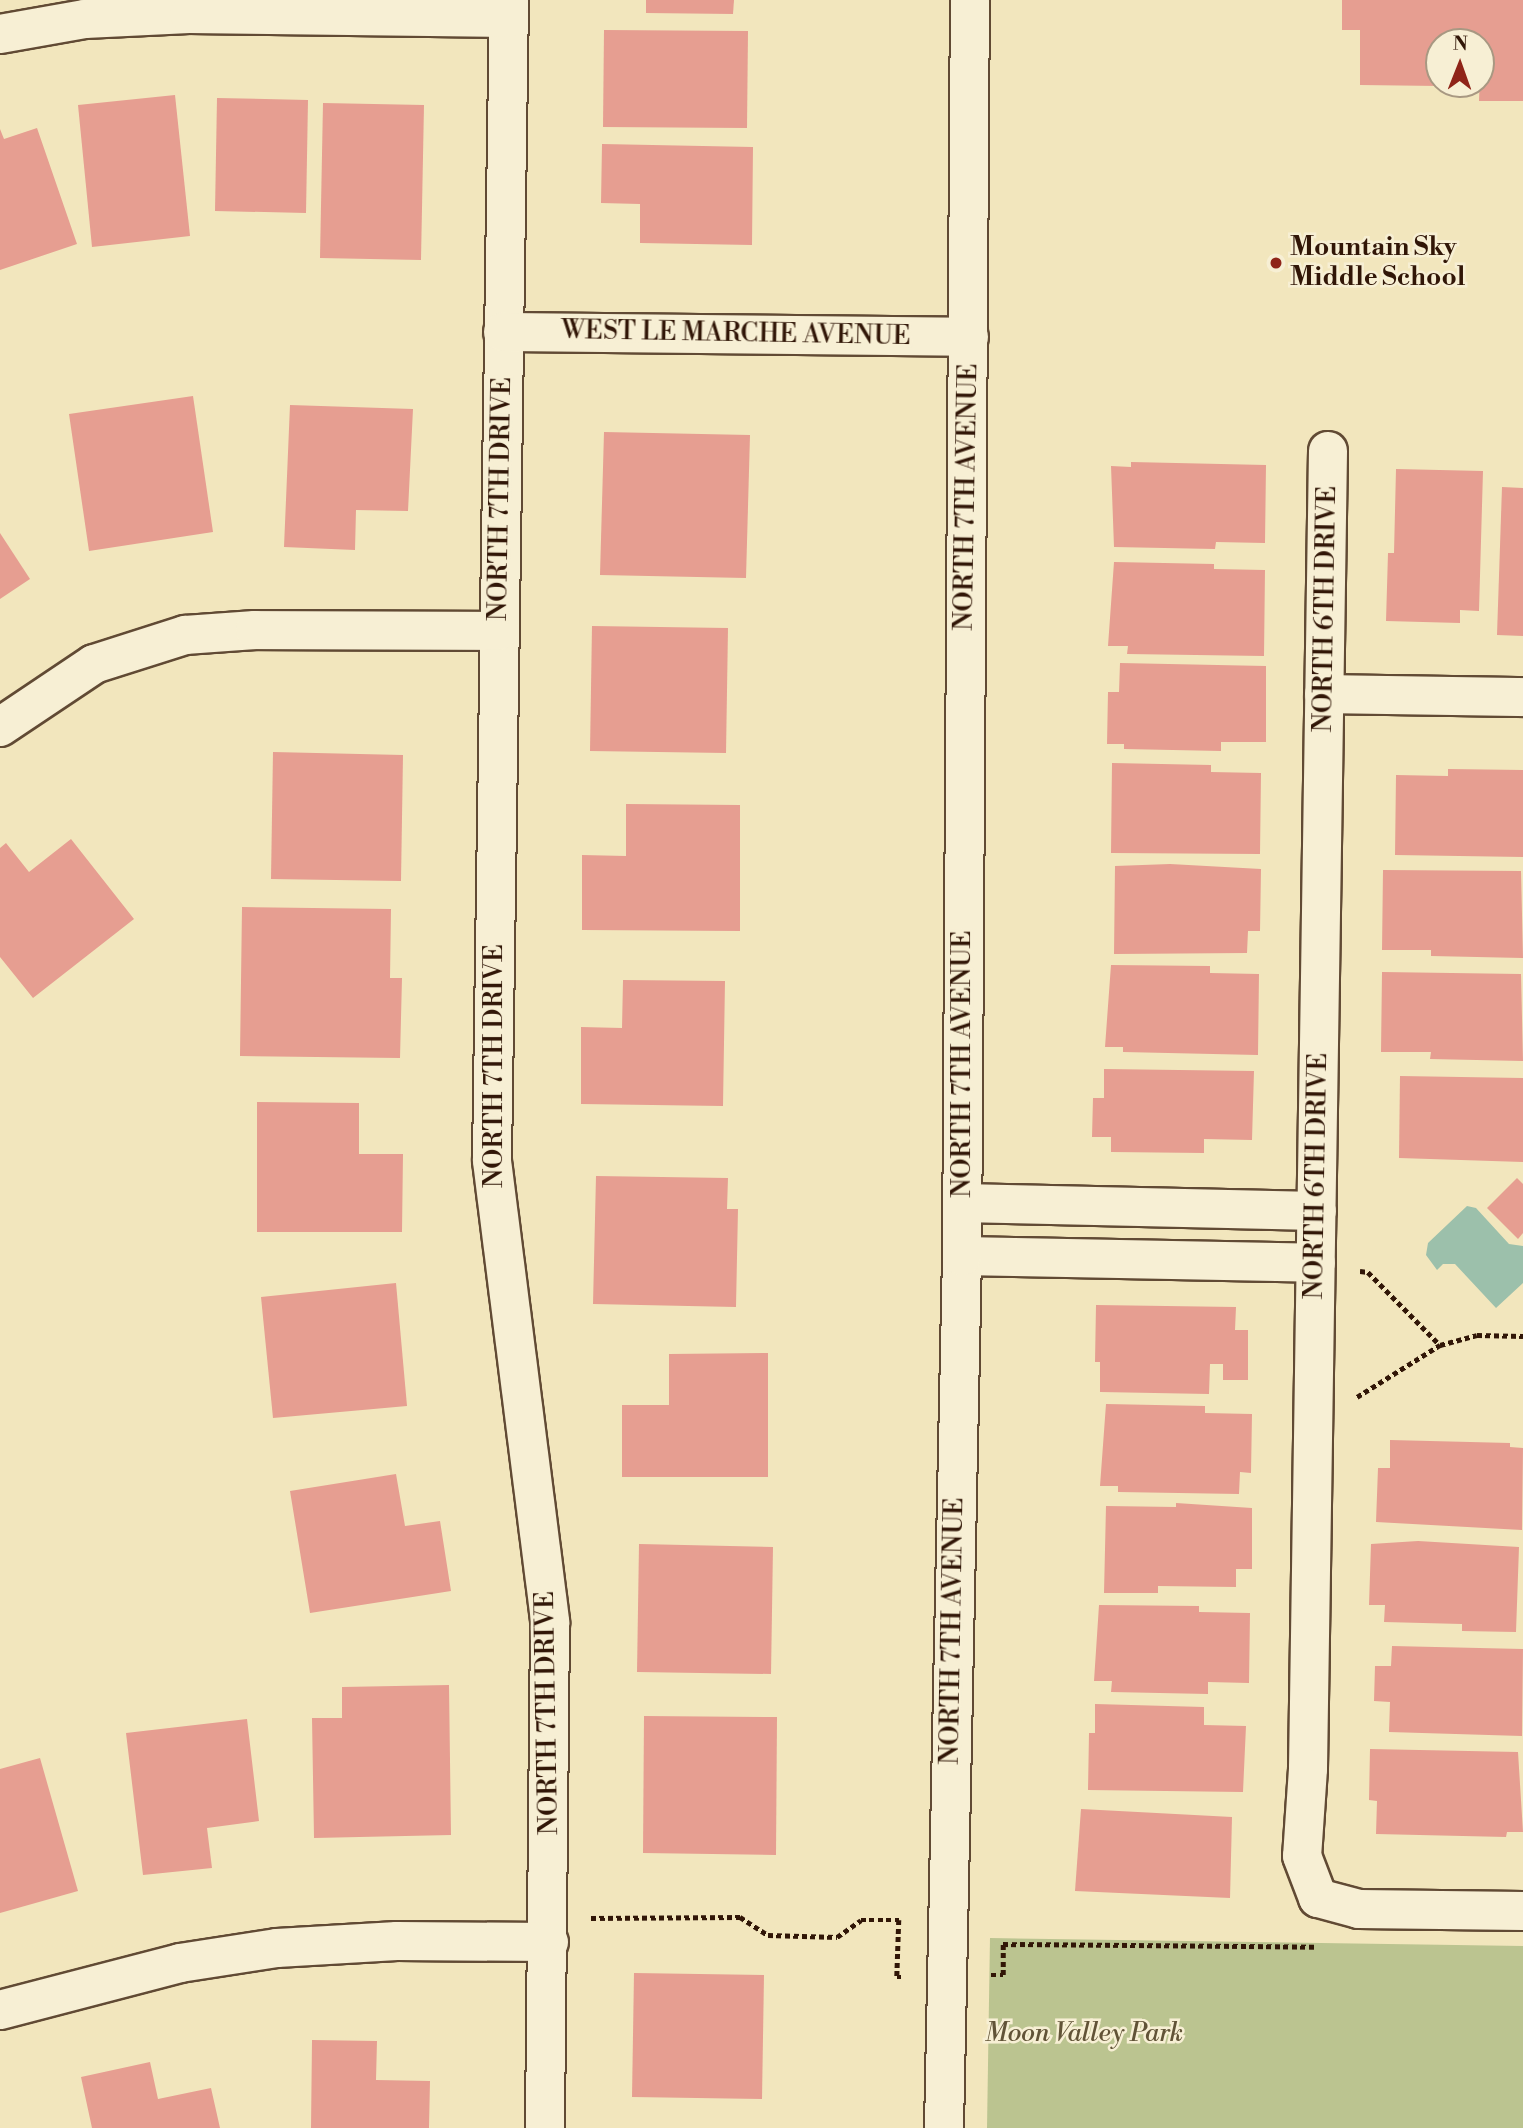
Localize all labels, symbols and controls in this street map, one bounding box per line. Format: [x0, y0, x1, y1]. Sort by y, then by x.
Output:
north arrow [1425, 28, 1495, 98]
text: N [1453, 32, 1468, 56]
place label: Mountain Sky Middle School [1290, 232, 1465, 294]
marker: Mountain Sky Middle School [1268, 255, 1284, 271]
street label: WEST LE MARCHE AVENUE [561, 315, 911, 353]
street label: NORTH 7TH AVENUE [949, 363, 985, 631]
street label: NORTH 7TH DRIVE [483, 377, 519, 621]
street label: NORTH 6TH DRIVE [1308, 485, 1344, 733]
street label: NORTH 7TH AVENUE [947, 930, 979, 1198]
street label: NORTH 7TH DRIVE [479, 944, 511, 1188]
street label: NORTH 6TH DRIVE [1299, 1052, 1335, 1300]
street label: NORTH 7TH AVENUE [935, 1497, 971, 1765]
street label: NORTH 7TH DRIVE [530, 1591, 566, 1835]
park label: Moon Valley Park [985, 2018, 1183, 2050]

